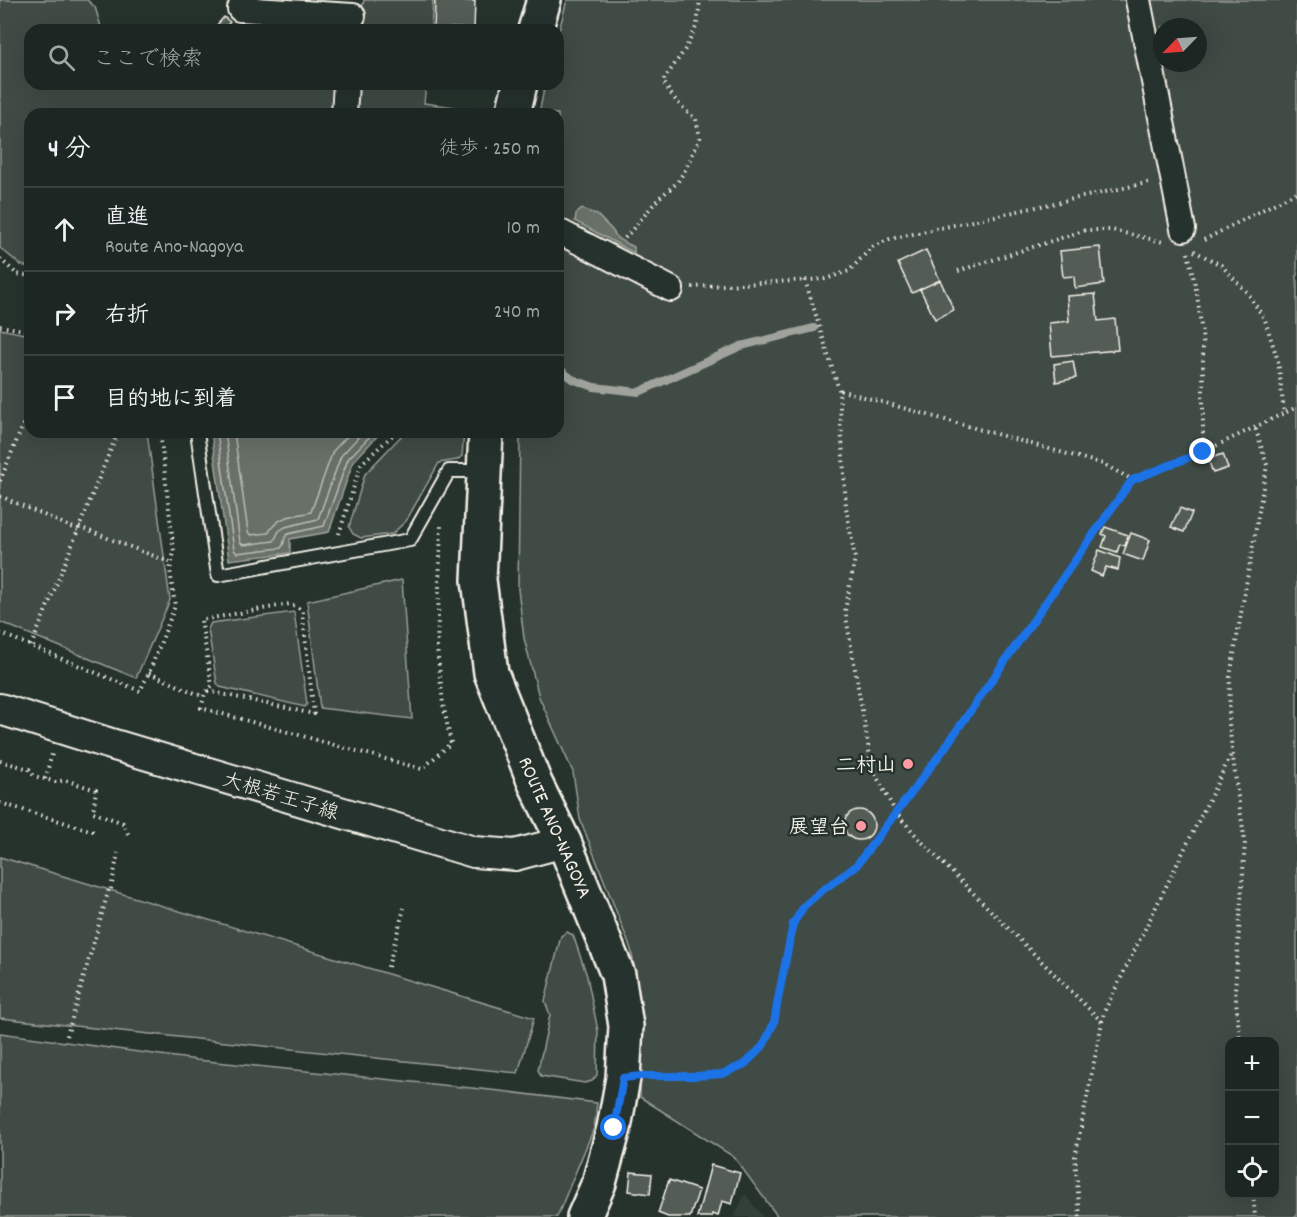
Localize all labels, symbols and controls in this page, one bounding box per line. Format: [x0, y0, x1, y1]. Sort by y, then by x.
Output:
north arrow [1153, 18, 1207, 72]
search box [24, 24, 564, 90]
icon: search [45, 41, 78, 74]
text: ここで検索 [93, 45, 203, 76]
text: 4 分 [48, 132, 91, 169]
text: 徒歩 · 250 m [439, 136, 540, 164]
text: 直進 [105, 203, 149, 234]
icon: ahead [48, 213, 81, 246]
text: 10 m [506, 215, 540, 243]
text: Route Ano-Nagoya [105, 234, 243, 262]
icon: right [48, 297, 81, 330]
text: 240 m [494, 299, 540, 327]
text: 右折 [105, 301, 149, 332]
icon: arrive [48, 381, 81, 414]
text: 目的地に到着 [105, 385, 237, 416]
route end [1189, 438, 1215, 464]
street label: ROUTE ANO-NAGOYA [510, 753, 597, 904]
place label: 二村山 [836, 753, 896, 781]
marker: 二村山 [901, 757, 915, 771]
street label: 大根若王子線 [219, 767, 342, 829]
place label: 展望台 [789, 815, 849, 843]
marker: 展望台 [854, 819, 868, 833]
map controls [1225, 1037, 1279, 1199]
button: + [1225, 1037, 1279, 1091]
button: − [1225, 1091, 1279, 1145]
route start [600, 1114, 626, 1140]
button: locate [1225, 1145, 1279, 1199]

